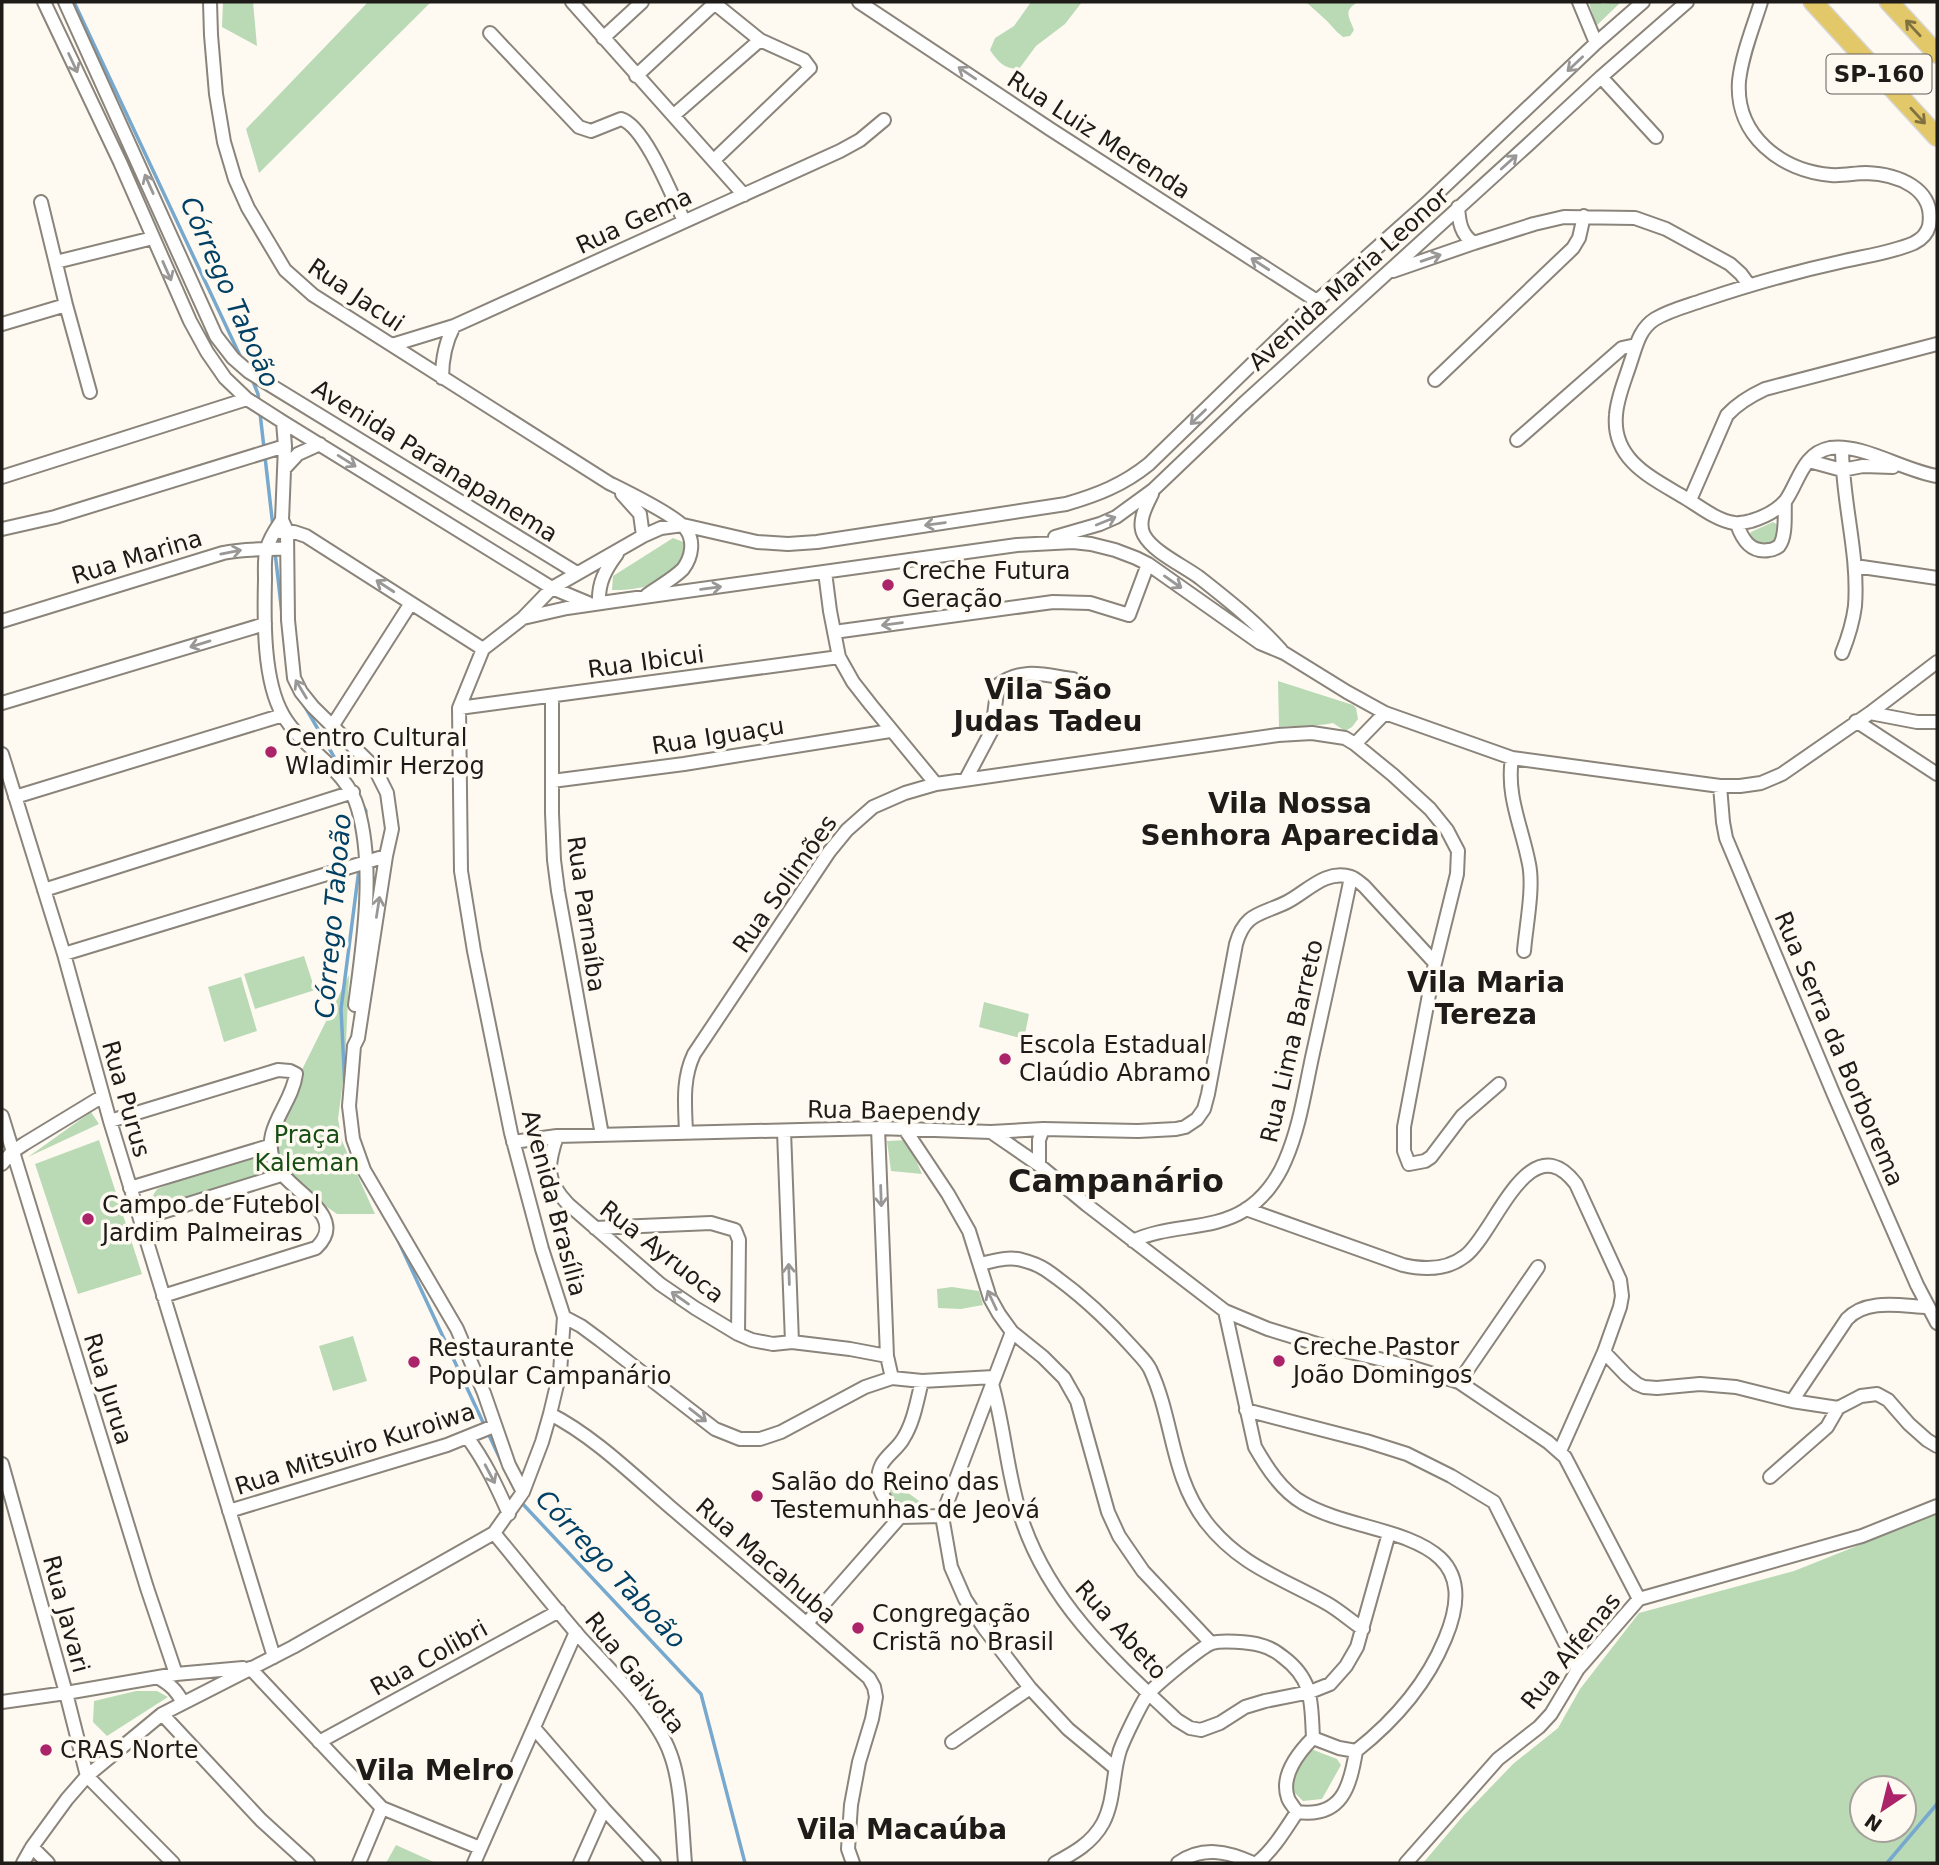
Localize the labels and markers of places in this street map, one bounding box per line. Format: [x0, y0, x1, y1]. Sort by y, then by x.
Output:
place label: Creche Futura Geração [902, 557, 1071, 613]
marker: Creche Futura Geração [880, 577, 896, 593]
place label: Centro Cultural Wladimir Herzog [285, 724, 485, 780]
marker: Centro Cultural Wladimir Herzog [263, 744, 279, 760]
place label: Escola Estadual Claúdio Abramo [1019, 1031, 1211, 1087]
marker: Escola Estadual Claúdio Abramo [997, 1051, 1013, 1067]
place label: Campo de Futebol Jardim Palmeiras [100, 1191, 320, 1247]
marker: Campo de Futebol Jardim Palmeiras [80, 1211, 96, 1227]
place label: Creche Pastor João Domingos [1291, 1333, 1473, 1389]
place label: Restaurante Popular Campanário [428, 1334, 672, 1390]
marker: Creche Pastor João Domingos [1271, 1353, 1287, 1369]
marker: Restaurante Popular Campanário [406, 1354, 422, 1370]
place label: Salão do Reino das Testemunhas de Jeová [770, 1468, 1040, 1524]
marker: Salão do Reino das Testemunhas de Jeová [749, 1488, 765, 1504]
place label: Congregação Cristã no Brasil [872, 1600, 1054, 1656]
marker: Congregação Cristã no Brasil [850, 1620, 866, 1636]
place label: CRAS Norte [60, 1736, 198, 1764]
marker: CRAS Norte [38, 1742, 54, 1758]

